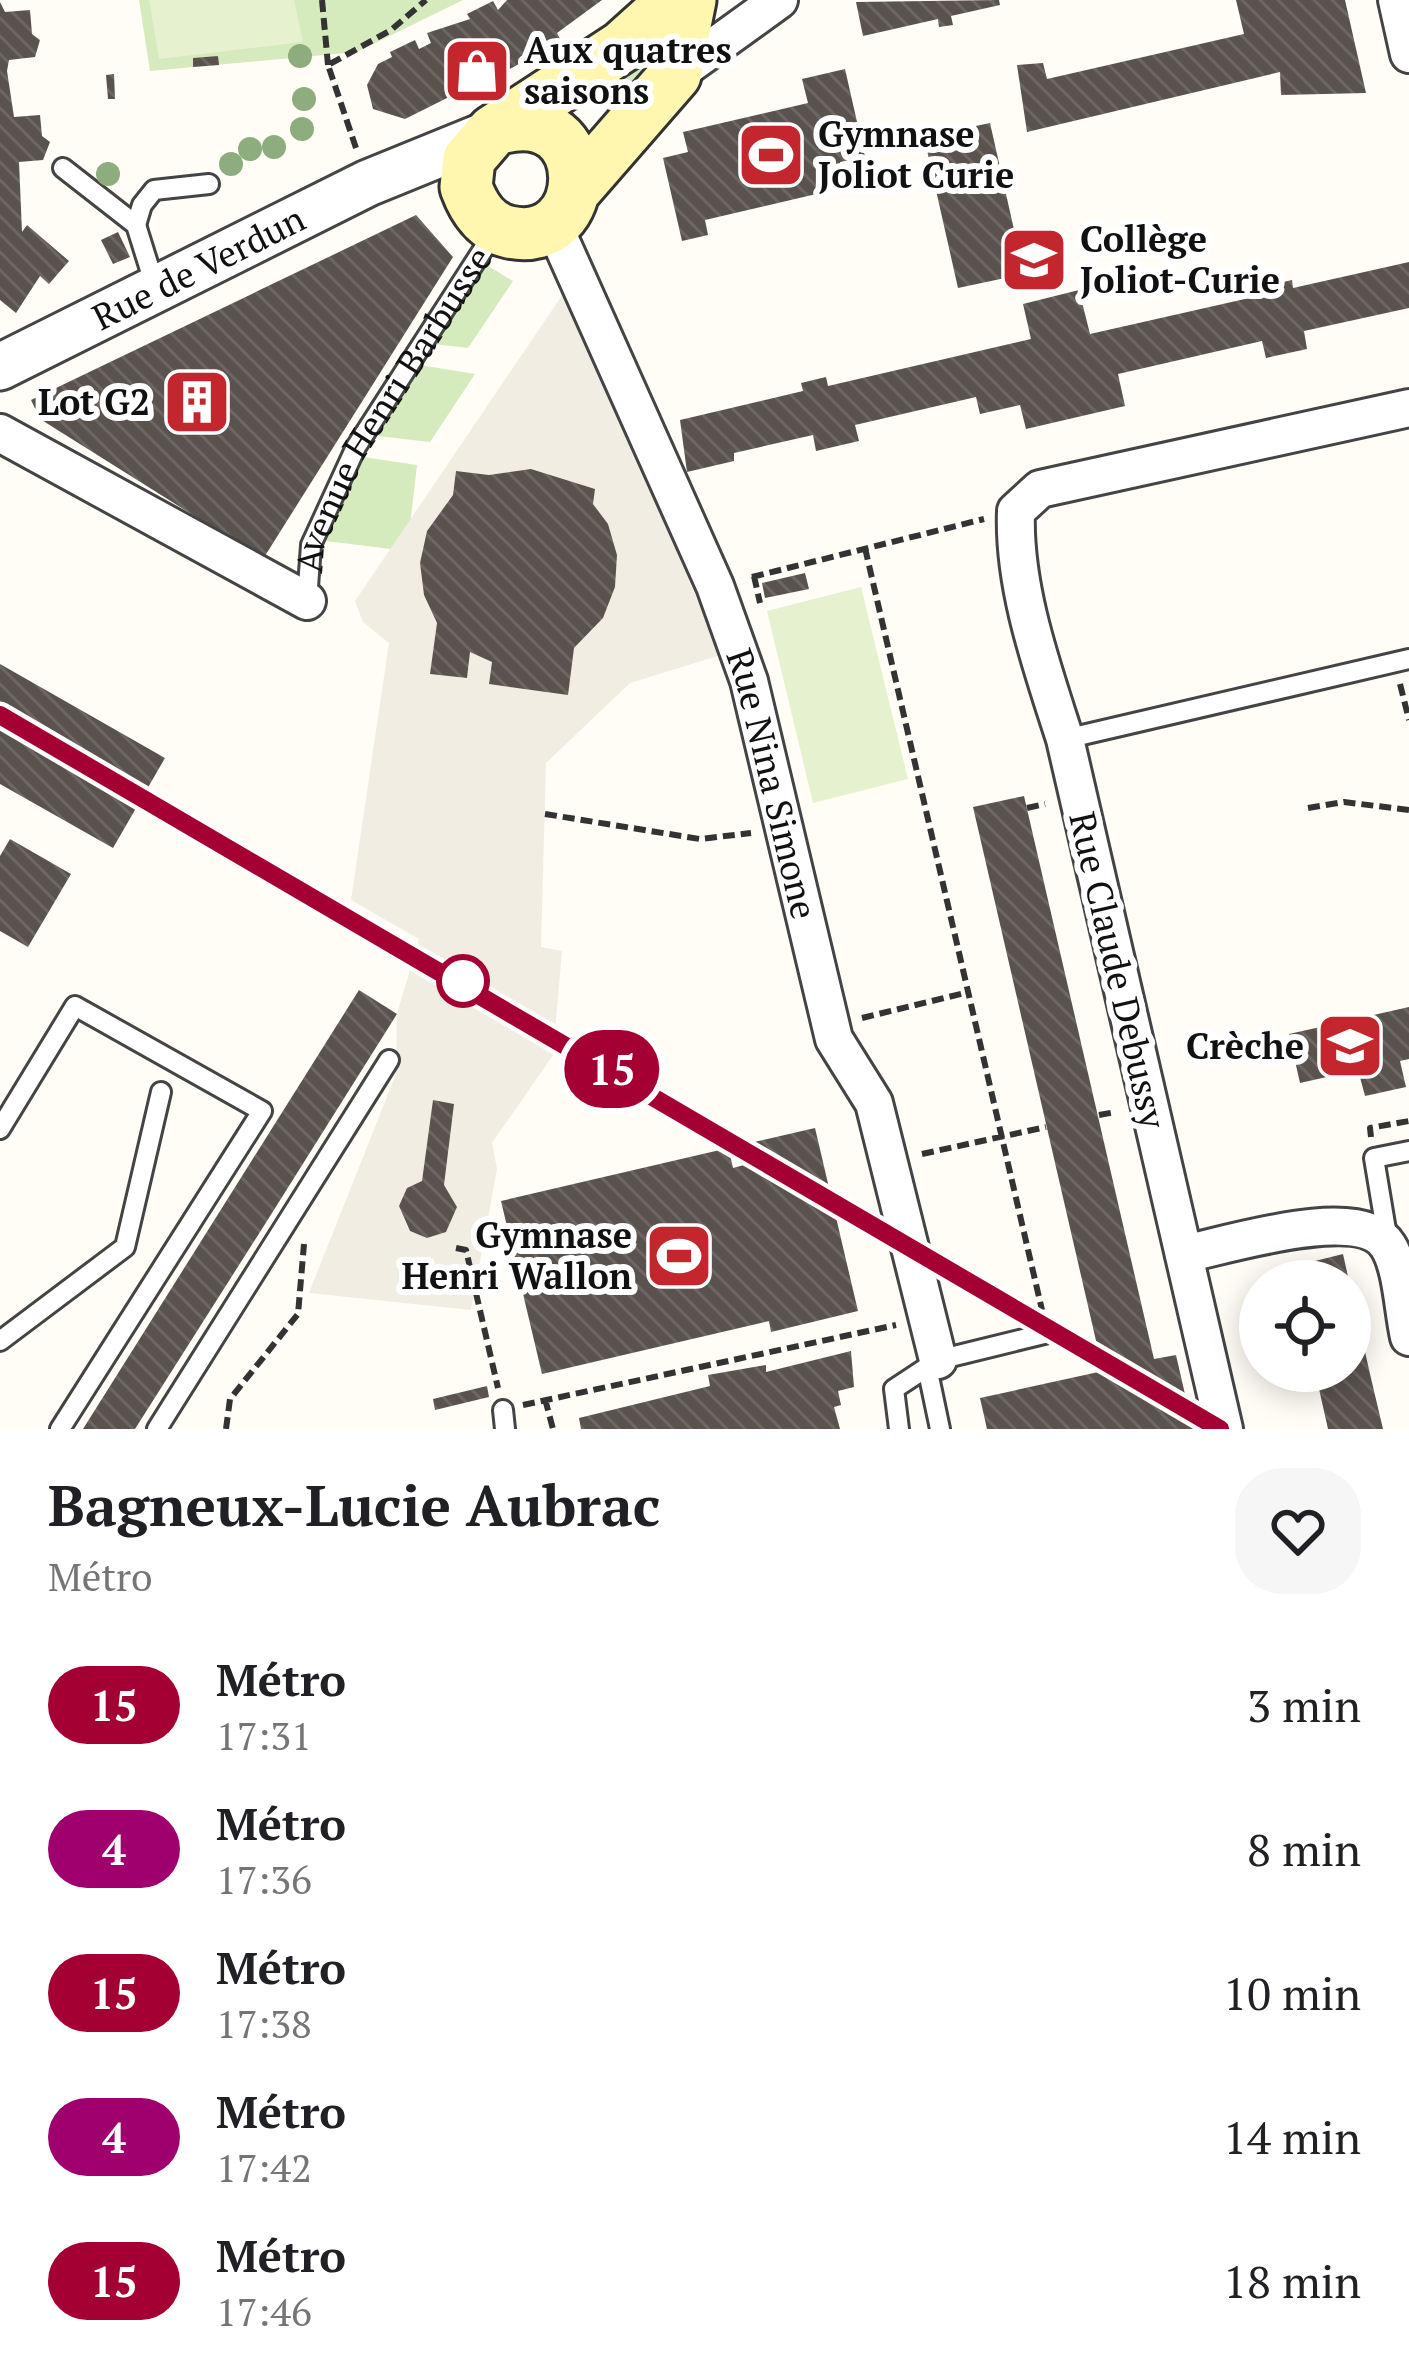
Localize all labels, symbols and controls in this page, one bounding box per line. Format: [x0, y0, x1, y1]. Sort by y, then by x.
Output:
place label: Aux quatres saisons [524, 26, 732, 114]
shop icon: Aux quatres saisons [442, 36, 512, 106]
place label: Gymnase Joliot Curie [818, 110, 1014, 198]
sports icon: Gymnase Joliot Curie [736, 120, 806, 190]
street label: Rue de Verdun [84, 194, 312, 340]
place label: Collège Joliot-Curie [1080, 215, 1280, 303]
school or university icon: Collège Joliot-Curie [999, 225, 1069, 295]
street label: Avenue Henri Barbusse [285, 237, 502, 574]
building icon: Lot G2 [162, 367, 232, 437]
place label: Lot G2 [38, 378, 150, 425]
street label: Rue Nina Simone [716, 642, 829, 924]
street label: Rue Claude Debussy [1059, 807, 1178, 1134]
unlabelled marker [438, 956, 488, 1006]
school or university icon: Crèche [1315, 1011, 1385, 1081]
place label: Crèche [1186, 1022, 1304, 1069]
line badge: 15 [558, 1030, 666, 1108]
text: 15 [588, 1041, 636, 1097]
place label: Gymnase Henri Wallon [401, 1211, 632, 1299]
sports icon: Gymnase Henri Wallon [644, 1221, 714, 1291]
map controls [1239, 1260, 1371, 1392]
button: locate [1239, 1260, 1371, 1392]
text: Bagneux-Lucie Aubrac [48, 1467, 660, 1542]
button: heart [1235, 1468, 1361, 1594]
text: Métro [48, 1550, 152, 1602]
text: Métro [216, 1649, 346, 1709]
text: 3 min [1247, 1675, 1361, 1735]
text: 15 [90, 1677, 138, 1733]
text: 17:31 [216, 1709, 312, 1761]
text: Métro [216, 1793, 346, 1853]
text: 8 min [1247, 1819, 1361, 1879]
text: 4 [102, 1821, 126, 1877]
text: 17:36 [216, 1853, 312, 1905]
text: Métro [216, 1937, 346, 1997]
text: 10 min [1223, 1963, 1361, 2023]
text: 15 [90, 1965, 138, 2021]
text: 17:38 [216, 1997, 312, 2049]
text: Métro [216, 2081, 346, 2141]
text: 14 min [1223, 2107, 1361, 2167]
text: 4 [102, 2109, 126, 2165]
text: 17:42 [216, 2141, 312, 2193]
text: Métro [216, 2225, 346, 2285]
text: 18 min [1223, 2251, 1361, 2311]
text: 15 [90, 2253, 138, 2309]
text: 17:46 [216, 2285, 312, 2337]

